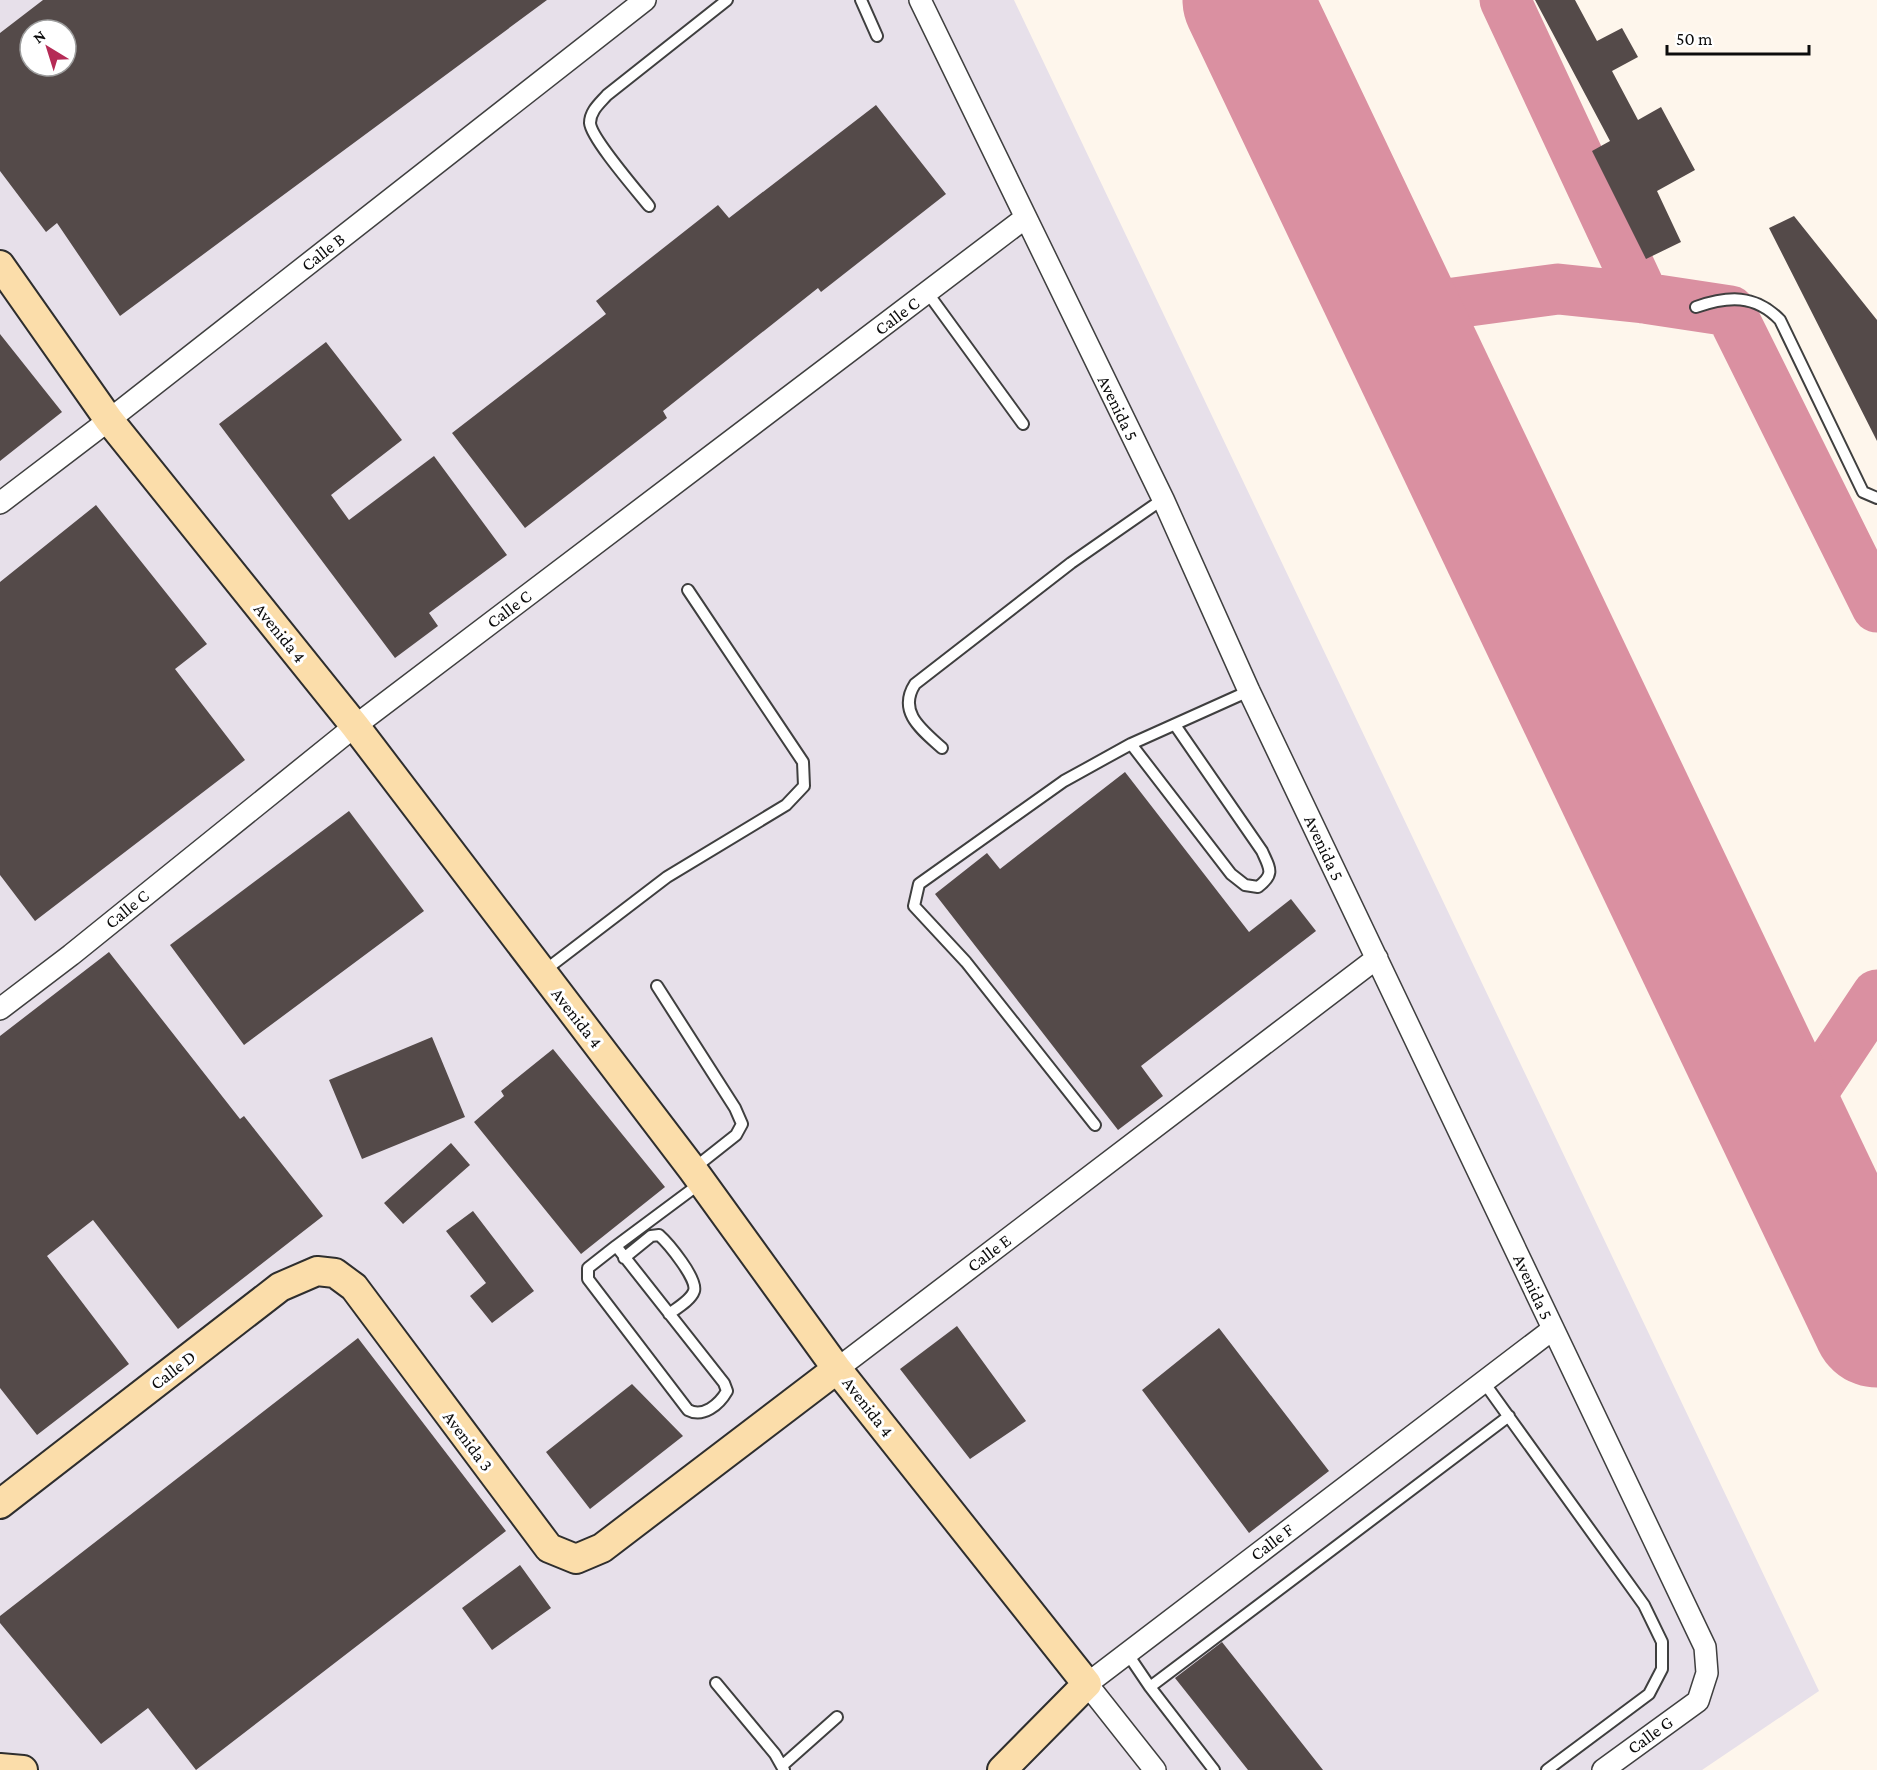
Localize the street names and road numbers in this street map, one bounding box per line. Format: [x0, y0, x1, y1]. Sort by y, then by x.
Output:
street label: Calle B [297, 229, 349, 275]
street label: Calle C [871, 293, 923, 339]
street label: Avenida 5 [1094, 372, 1142, 444]
street label: Calle C [483, 586, 535, 632]
street label: Avenida 4 [250, 599, 310, 667]
street label: Avenida 5 [1300, 812, 1348, 884]
street label: Calle C [101, 885, 153, 933]
street label: Avenida 4 [547, 984, 607, 1052]
street label: Calle E [963, 1230, 1015, 1276]
street label: Avenida 5 [1509, 1251, 1557, 1323]
street label: Calle D [147, 1346, 199, 1394]
street label: Avenida 4 [838, 1373, 898, 1441]
street label: Avenida 3 [439, 1407, 497, 1475]
street label: Calle F [1247, 1519, 1297, 1565]
street label: Calle G [1623, 1712, 1677, 1758]

